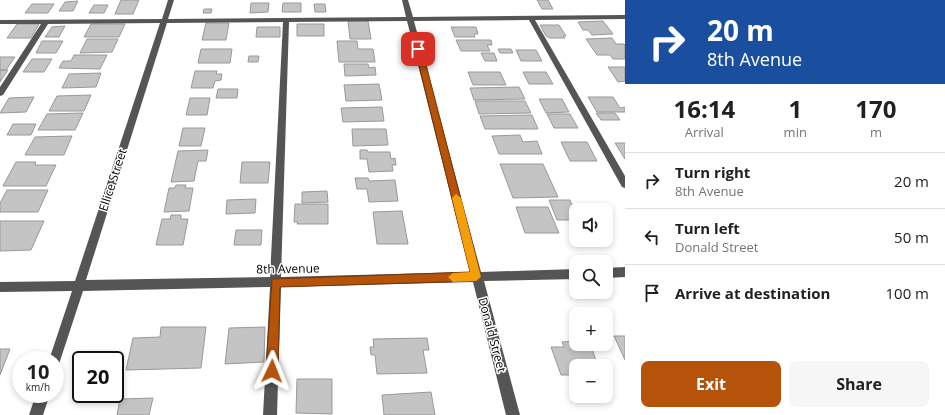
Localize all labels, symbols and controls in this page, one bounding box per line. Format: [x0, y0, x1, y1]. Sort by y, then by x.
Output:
text: 20 m [707, 11, 774, 49]
icon: right [641, 16, 693, 68]
pin [401, 32, 435, 66]
icon: arrive [407, 38, 429, 60]
text: 8th Avenue [707, 47, 802, 71]
text: 16:14 [673, 92, 735, 125]
text: 1 [788, 92, 802, 125]
text: 170 [855, 92, 897, 125]
text: Arrival [685, 123, 724, 141]
text: min [784, 123, 807, 141]
text: m [870, 123, 882, 141]
street label: Ellice Street [94, 146, 131, 213]
text: Turn right [675, 162, 750, 182]
icon: right [641, 170, 663, 192]
text: 20 m [894, 171, 929, 191]
text: 8th Avenue [675, 182, 744, 200]
map controls [569, 203, 613, 403]
button: sound [569, 203, 613, 247]
text: Turn left [675, 218, 740, 238]
icon: left [641, 226, 663, 248]
text: 50 m [894, 227, 929, 247]
text: Donald Street [675, 238, 758, 256]
button: search [569, 255, 613, 299]
street label: 8th Avenue [256, 259, 320, 278]
icon: arrive [641, 282, 663, 304]
text: Arrive at destination [675, 283, 830, 303]
text: 100 m [885, 283, 929, 303]
street label: Donald Street [474, 295, 511, 374]
button: + [569, 307, 613, 351]
position arrow [251, 350, 293, 392]
speed limit sign: 20 [72, 351, 124, 403]
text: 10 [27, 358, 49, 385]
button: − [569, 359, 613, 403]
button: Exit [641, 361, 781, 407]
button: Share [789, 361, 929, 407]
text: km/h [26, 380, 50, 394]

